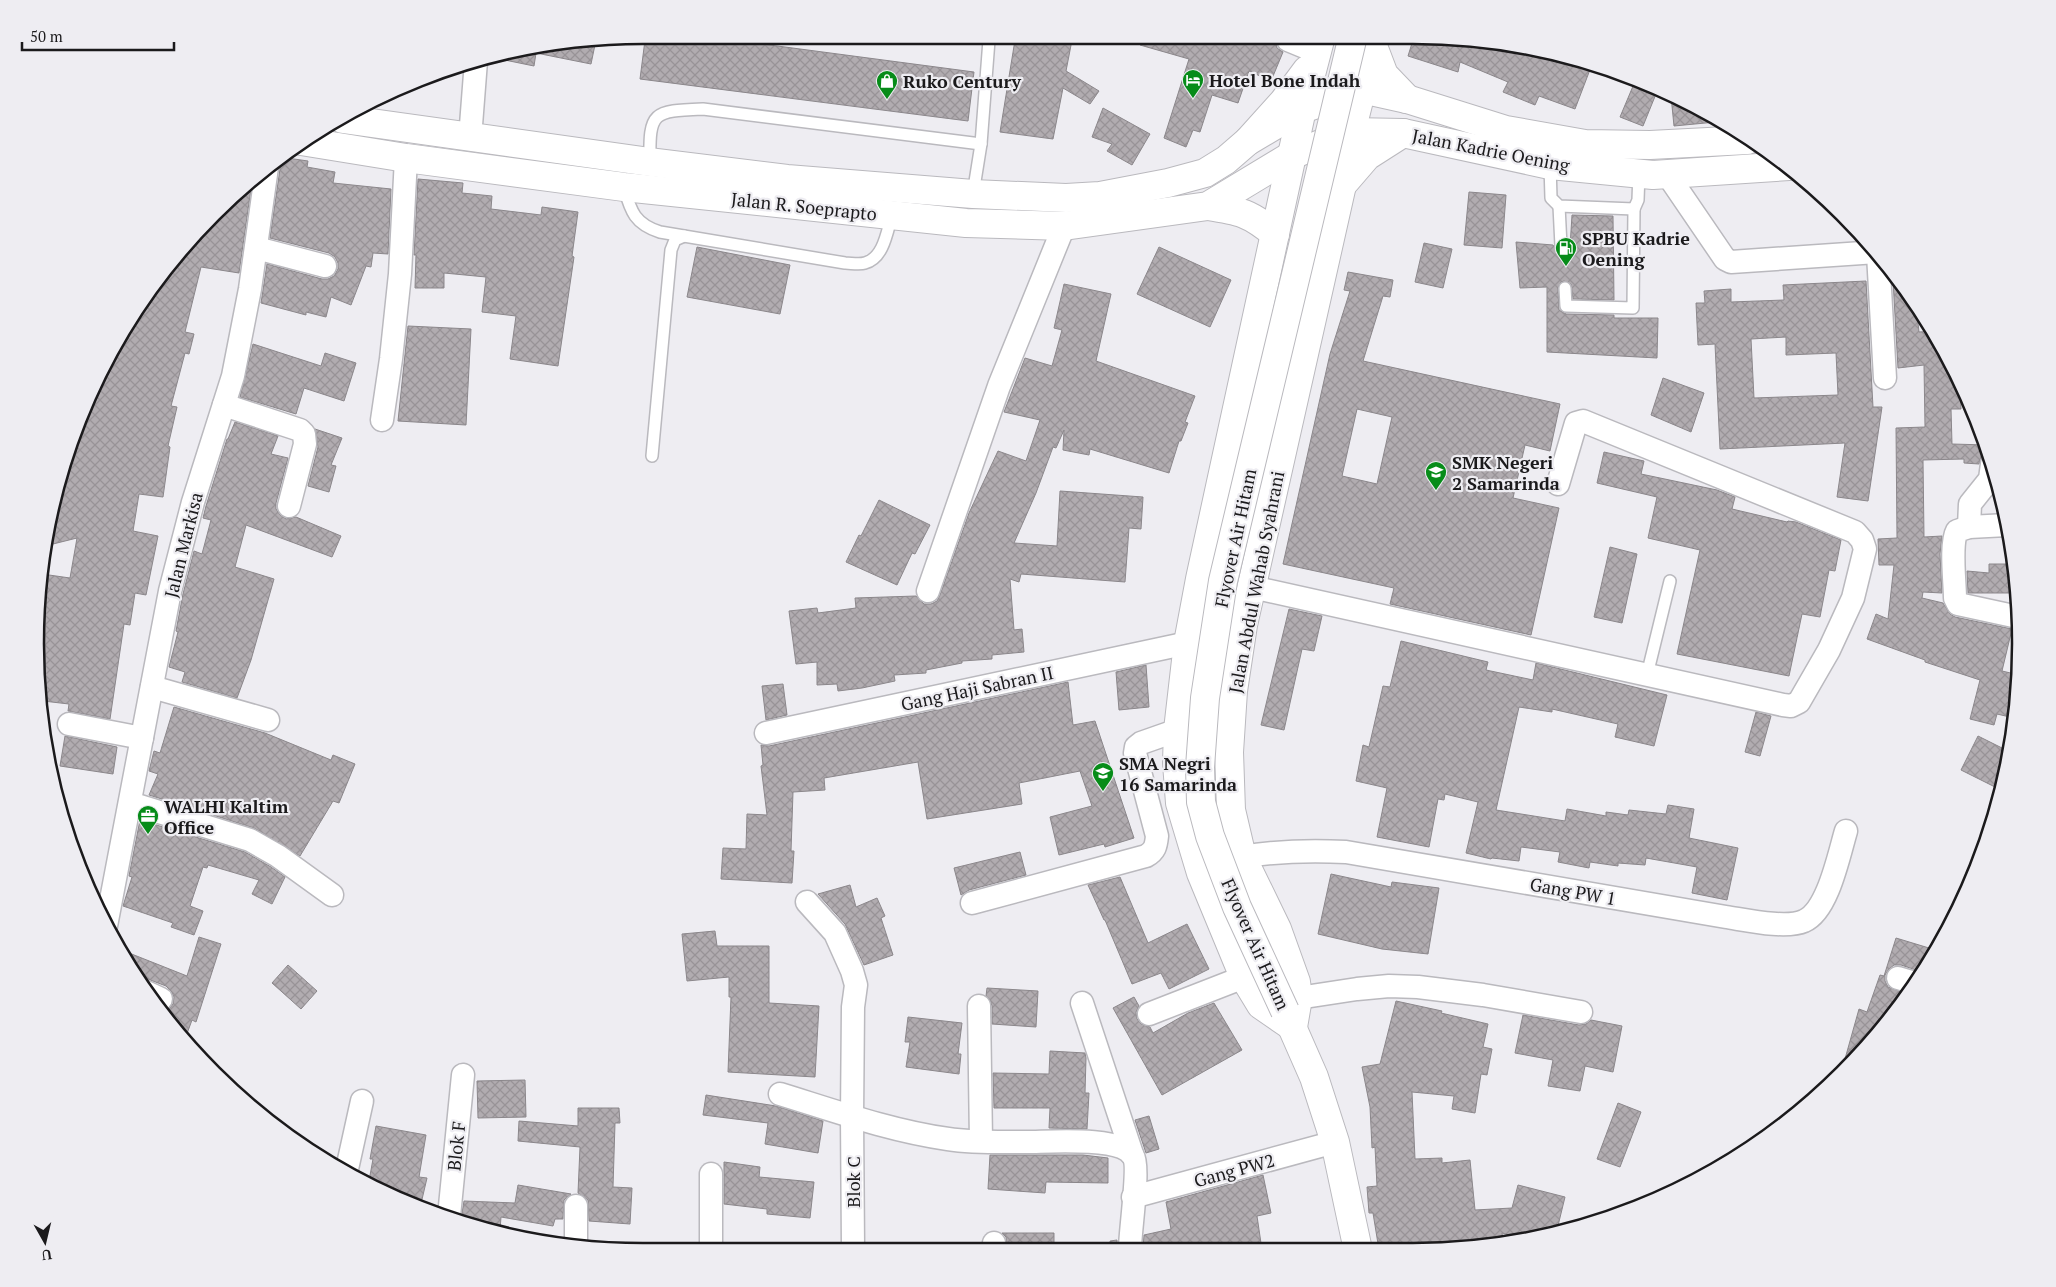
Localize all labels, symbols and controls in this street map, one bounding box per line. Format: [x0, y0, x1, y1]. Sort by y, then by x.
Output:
scale bar [22, 20, 175, 52]
text: 50 m [30, 26, 63, 46]
hotel icon: Hotel Bone Indah [1181, 68, 1205, 99]
place label: Hotel Bone Indah [1209, 68, 1361, 92]
shop icon: Ruko Century [875, 69, 899, 100]
place label: Ruko Century [903, 69, 1021, 93]
street label: Jalan Kadrie Oening [1410, 123, 1572, 177]
street label: Jalan R. Soeprapto [730, 186, 878, 226]
place label: SPBU Kadrie Oening [1582, 226, 1690, 271]
fuel station icon: SPBU Kadrie Oening [1554, 236, 1578, 267]
place label: SMK Negeri 2 Samarinda [1452, 450, 1560, 495]
school or university icon: SMK Negeri 2 Samarinda [1424, 460, 1448, 491]
street label: Flyover Air Hitam [1209, 466, 1262, 610]
street label: Jalan Abdul Wahab Syahrani [1223, 469, 1289, 695]
street label: Jalan Markisa [158, 490, 208, 600]
street label: Gang Haji Sabran II [898, 660, 1056, 716]
place label: SMA Negri 16 Samarinda [1119, 751, 1237, 796]
school or university icon: SMA Negri 16 Samarinda [1091, 761, 1115, 792]
place label: WALHI Kaltim Office [164, 794, 289, 839]
office icon: WALHI Kaltim Office [136, 804, 160, 835]
street label: Gang PW 1 [1528, 872, 1618, 910]
street label: Flyover Air Hitam [1216, 875, 1296, 1014]
street label: Blok F [441, 1120, 471, 1172]
street label: Gang PW2 [1191, 1148, 1277, 1192]
street label: Blok C [841, 1156, 865, 1208]
north arrow [20, 1217, 70, 1267]
text: U [41, 1245, 53, 1265]

